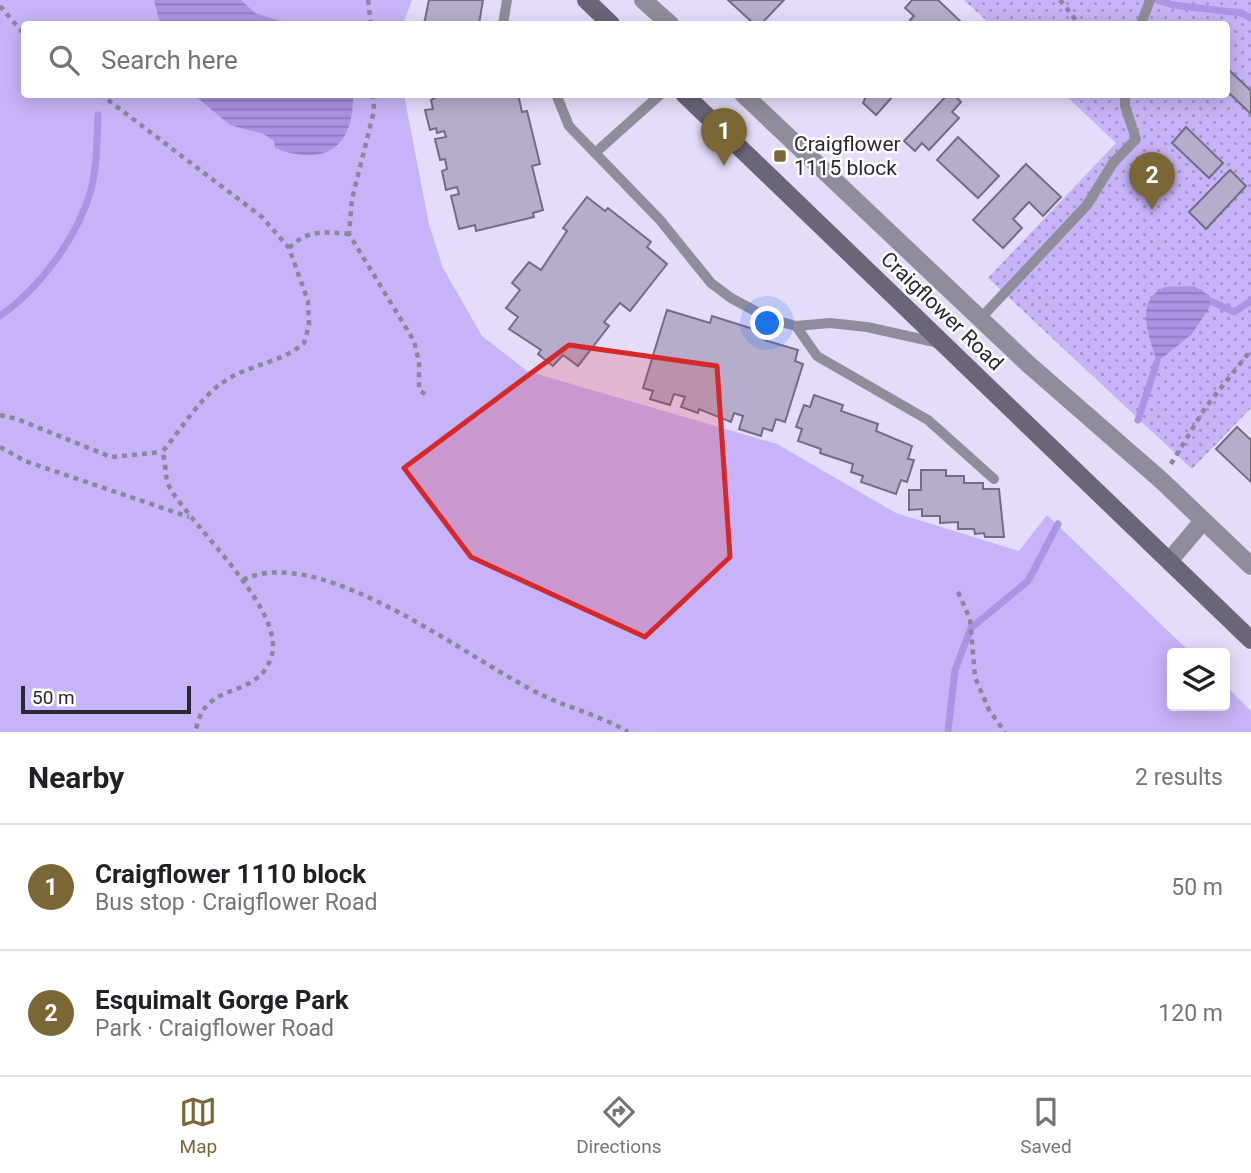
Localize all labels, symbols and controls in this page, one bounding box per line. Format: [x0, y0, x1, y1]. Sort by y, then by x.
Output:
search box [21, 21, 1230, 98]
icon: search [45, 41, 83, 79]
text: Search here [101, 45, 238, 75]
pin: 1 [701, 108, 747, 166]
place label: Craigflower 1115 block [794, 132, 901, 180]
marker: Craigflower 1115 block [772, 148, 788, 164]
pin: 2 [1129, 152, 1175, 210]
street label: Craigflower Road [876, 247, 1008, 375]
your location [750, 306, 784, 340]
map controls [1167, 648, 1230, 711]
button: layers [1167, 648, 1230, 711]
scale bar [21, 683, 191, 715]
text: 50 m [32, 686, 75, 709]
text: Nearby [28, 760, 124, 795]
text: 2 results [1135, 764, 1223, 791]
text: Craigflower 1110 block [95, 859, 366, 889]
text: 1 [44, 874, 58, 901]
text: 50 m [1171, 874, 1223, 901]
text: Bus stop · Craigflower Road [95, 889, 377, 916]
text: Esquimalt Gorge Park [95, 985, 349, 1015]
text: 2 [44, 1000, 58, 1027]
text: 120 m [1158, 1000, 1223, 1027]
text: Park · Craigflower Road [95, 1015, 334, 1042]
tab: Map [179, 1093, 217, 1158]
tab: Directions [576, 1093, 661, 1158]
tab: Saved [1020, 1093, 1072, 1158]

